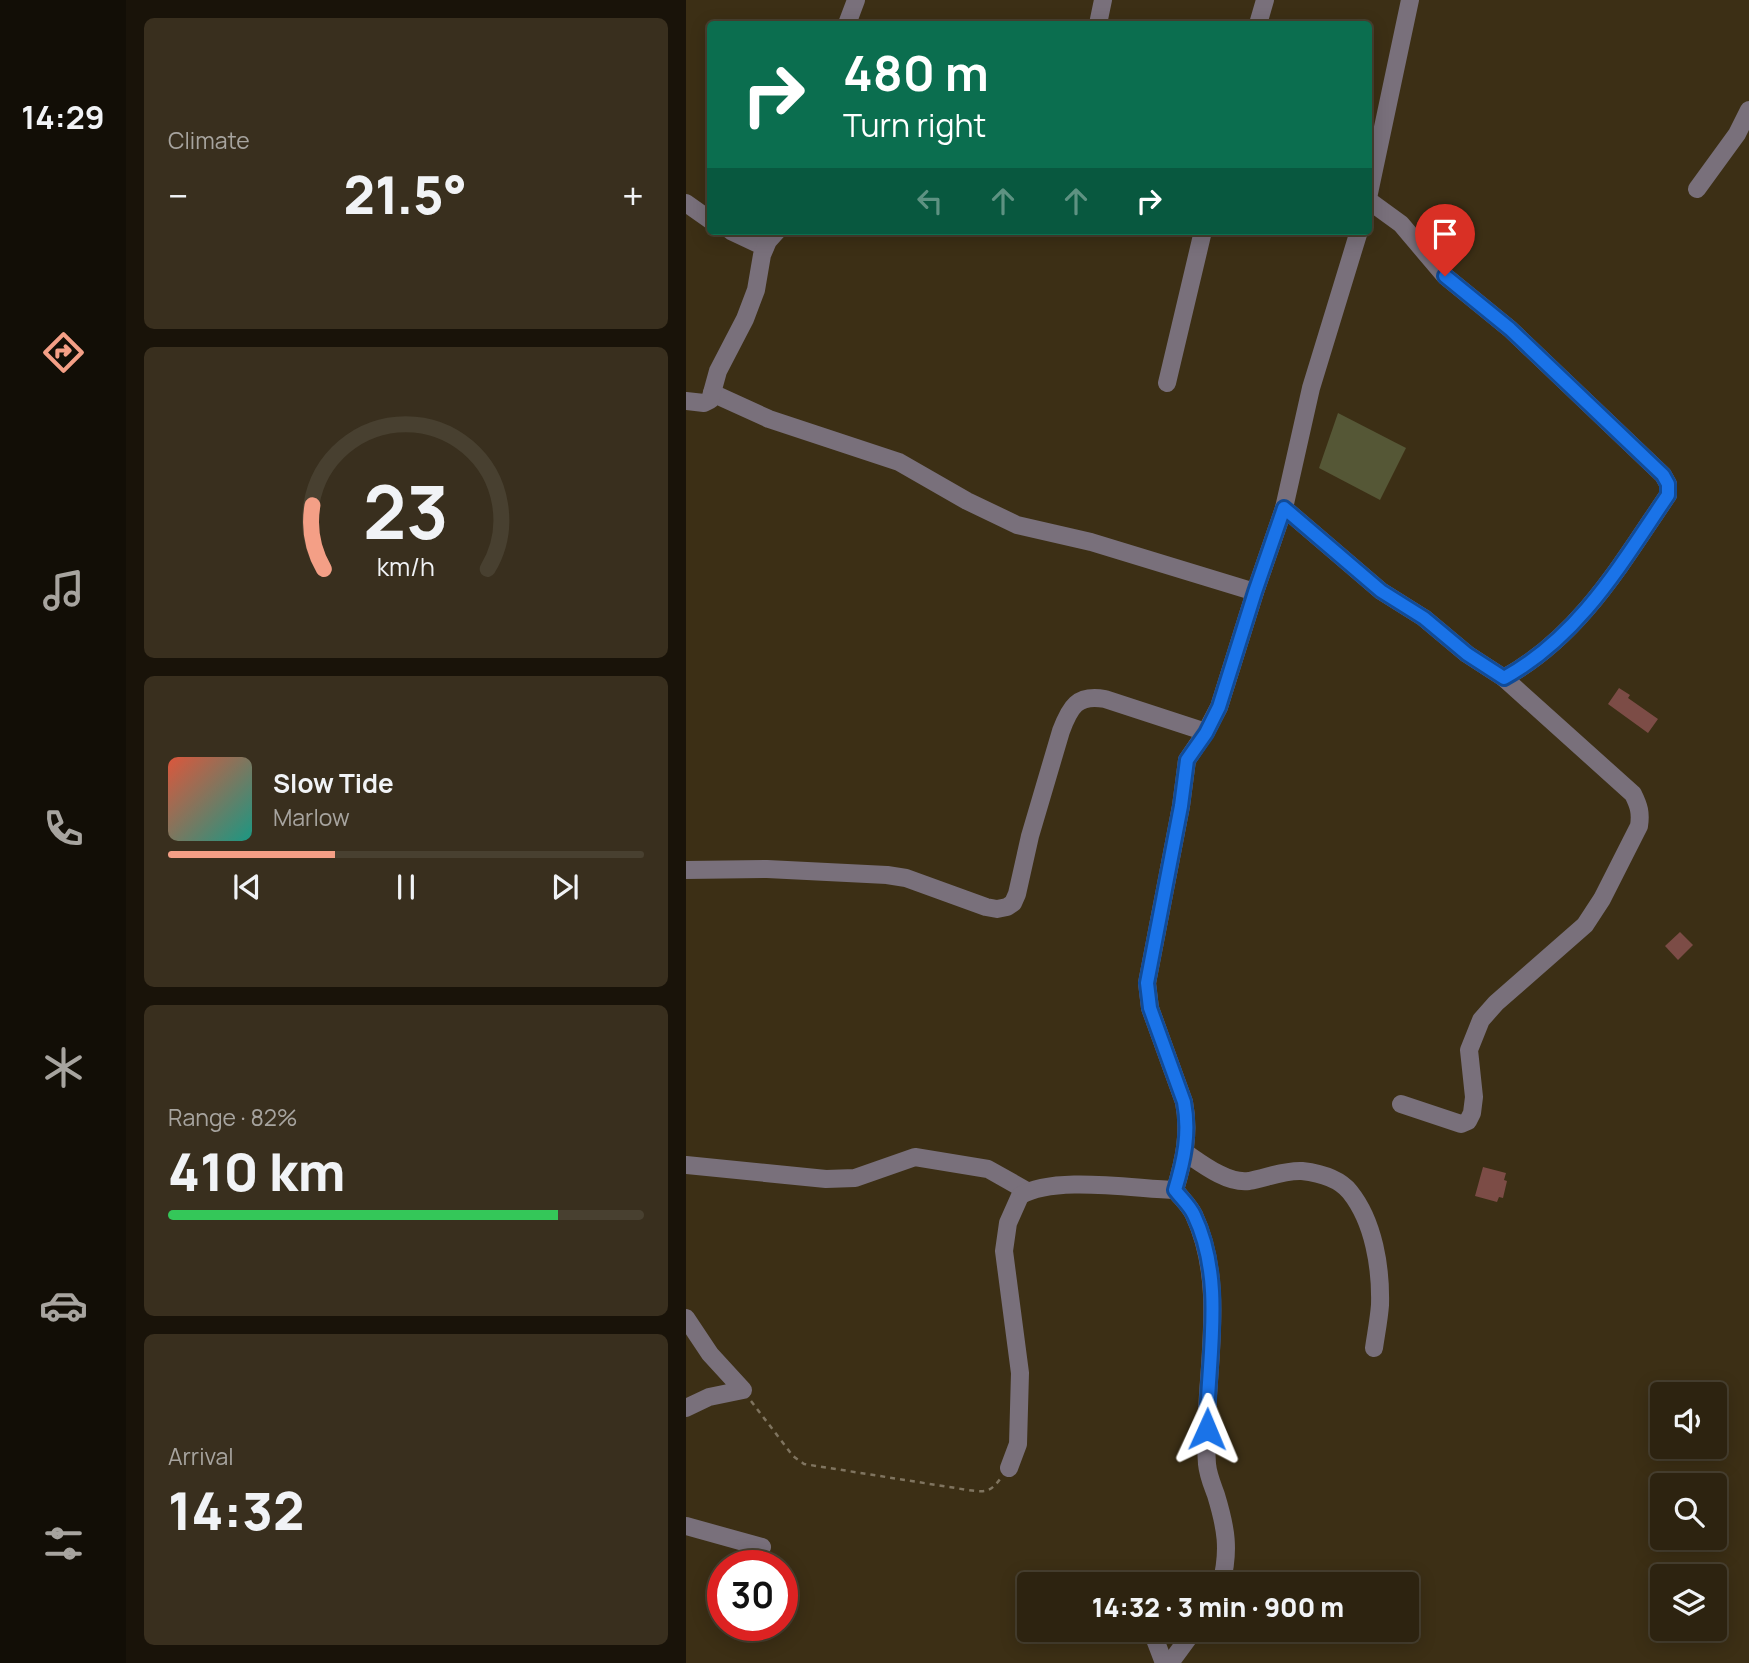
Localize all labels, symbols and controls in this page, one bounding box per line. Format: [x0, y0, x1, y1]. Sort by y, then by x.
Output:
text: 480 m [843, 39, 989, 106]
icon: right [728, 49, 819, 140]
text: 14:29 [21, 95, 105, 139]
text: Turn right [843, 103, 986, 147]
text: Climate [168, 124, 250, 156]
text: 21.5° [344, 159, 467, 230]
text: − [168, 169, 189, 221]
text: + [622, 169, 644, 221]
icon: left [911, 182, 949, 220]
icon: ahead [984, 182, 1022, 220]
icon: ahead [1057, 182, 1095, 220]
icon: right [1130, 182, 1168, 220]
pin [1415, 204, 1475, 276]
icon: arrive [1426, 215, 1464, 253]
icon: directions [39, 328, 88, 377]
text: 23 [363, 461, 449, 561]
text: km/h [377, 548, 435, 583]
icon: music [39, 566, 88, 615]
text: Slow Tide [273, 765, 394, 801]
text: Marlow [273, 801, 350, 833]
icon: phone [39, 804, 88, 853]
icon: previous [228, 868, 266, 906]
icon: pause [387, 868, 425, 906]
icon: next [546, 868, 584, 906]
icon: climate [39, 1043, 88, 1092]
text: Range · 82% [168, 1101, 298, 1133]
text: 410 km [168, 1136, 345, 1207]
icon: car [39, 1281, 88, 1330]
map controls [1650, 1382, 1727, 1641]
button: sound [1650, 1382, 1727, 1459]
position arrow [1170, 1392, 1244, 1466]
text: Arrival [168, 1440, 234, 1472]
button: search [1650, 1473, 1727, 1550]
text: 14:32 [168, 1475, 304, 1546]
icon: filters [39, 1519, 88, 1568]
speed limit sign: 30 [707, 1550, 798, 1641]
button: layers [1650, 1564, 1727, 1641]
text: 14:32 · 3 min · 900 m [1092, 1589, 1344, 1625]

